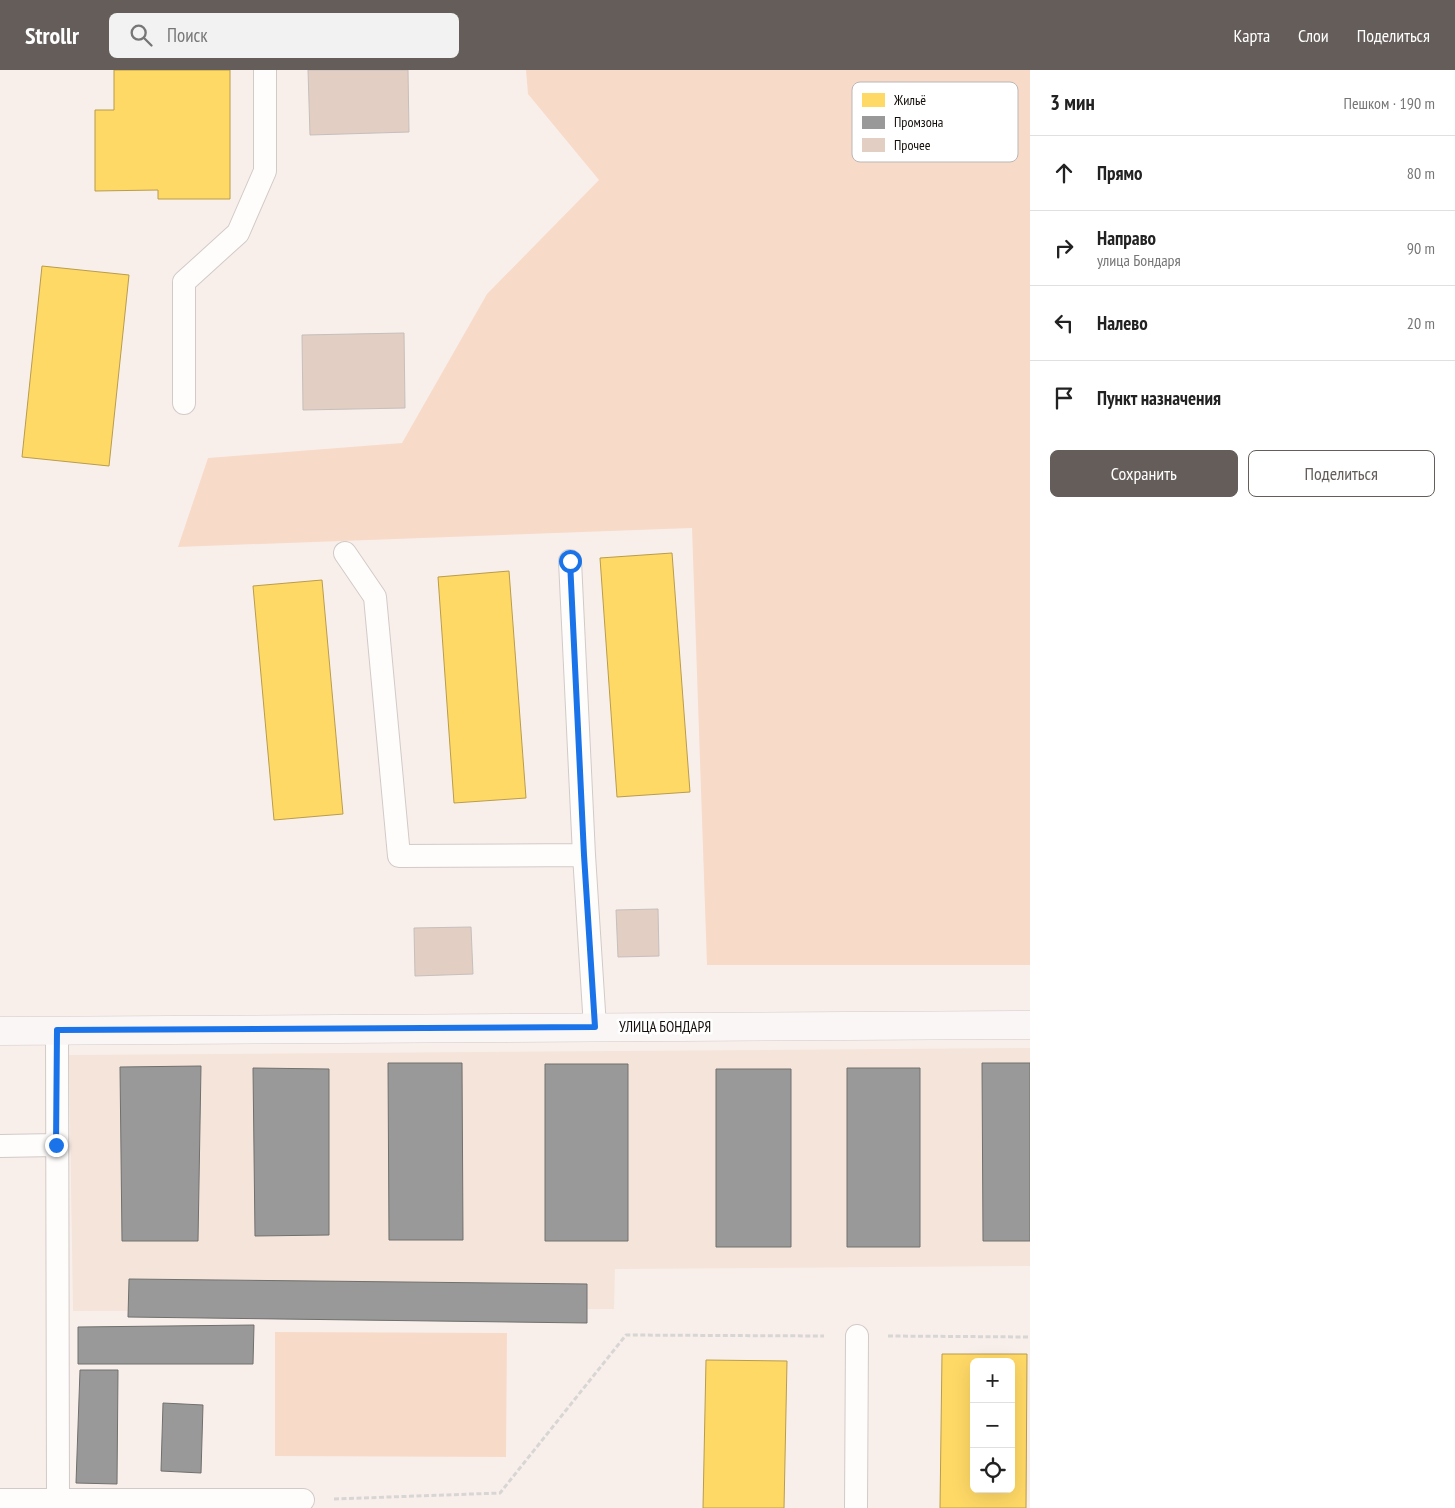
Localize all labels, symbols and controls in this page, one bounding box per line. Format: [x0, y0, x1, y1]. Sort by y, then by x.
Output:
search box [109, 13, 459, 58]
text: Strollr [25, 20, 79, 51]
icon: search [127, 21, 155, 49]
text: Поиск [167, 23, 208, 47]
text: Карта [1233, 24, 1270, 47]
text: Слои [1298, 24, 1329, 47]
text: Поделиться [1357, 24, 1430, 47]
legend [852, 82, 1018, 162]
text: 3 мин [1050, 89, 1095, 116]
text: Жильё [893, 91, 926, 109]
text: Пешком · 190 m [1344, 93, 1435, 113]
text: Промзона [894, 113, 943, 131]
text: Прочее [894, 136, 931, 154]
icon: ahead [1050, 159, 1078, 187]
text: Прямо [1097, 161, 1142, 185]
text: 80 m [1407, 163, 1435, 183]
text: Направо [1097, 226, 1156, 250]
icon: right [1050, 234, 1078, 262]
text: 90 m [1407, 238, 1435, 258]
text: улица Бондаря [1097, 250, 1181, 270]
icon: left [1050, 309, 1078, 337]
text: Налево [1097, 311, 1148, 335]
text: 20 m [1407, 313, 1435, 333]
icon: arrive [1050, 384, 1078, 412]
text: Пункт назначения [1097, 386, 1221, 410]
button: Сохранить [1050, 450, 1238, 497]
button: Поделиться [1248, 450, 1435, 497]
route start [559, 550, 582, 573]
street label: УЛИЦА БОНДАРЯ [619, 1017, 711, 1036]
route end [45, 1134, 68, 1157]
map controls [970, 1358, 1015, 1493]
button: + [970, 1358, 1015, 1403]
button: − [970, 1403, 1015, 1448]
button: locate [970, 1448, 1015, 1493]

